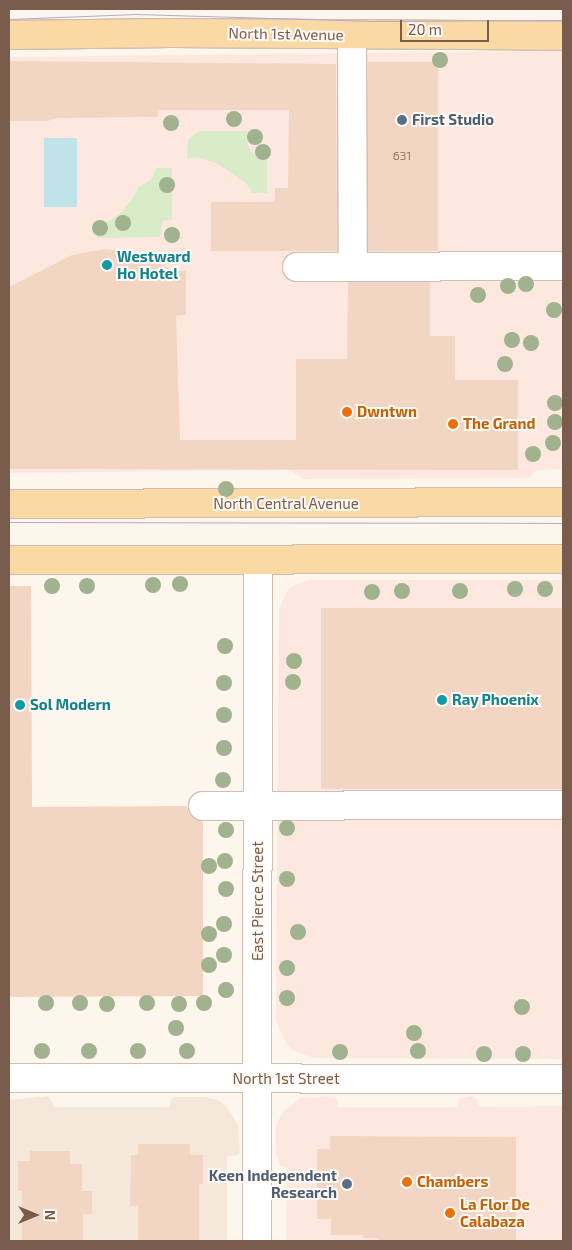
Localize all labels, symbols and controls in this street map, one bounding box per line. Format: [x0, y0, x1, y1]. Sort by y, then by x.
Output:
scale bar [402, 10, 491, 42]
text: 20 m [408, 20, 442, 38]
street label: North 1st Avenue [228, 24, 344, 44]
place label: First Studio [412, 111, 494, 129]
marker: First Studio [396, 114, 408, 126]
house number: 631 [393, 149, 411, 163]
place label: Westward Ho Hotel [117, 247, 190, 282]
marker: Westward Ho Hotel [101, 259, 113, 271]
place label: Dwntwn [357, 403, 417, 421]
marker: Dwntwn [341, 406, 353, 418]
place label: The Grand [463, 415, 535, 433]
marker: The Grand [447, 418, 459, 430]
street label: North Central Avenue [213, 495, 359, 513]
place label: Ray Phoenix [452, 691, 539, 709]
marker: Ray Phoenix [436, 694, 448, 706]
place label: Sol Modern [30, 696, 111, 714]
marker: Sol Modern [14, 699, 26, 711]
street label: East Pierce Street [249, 841, 267, 961]
street label: North 1st Street [232, 1070, 340, 1088]
place label: Keen Independent Research [209, 1166, 337, 1201]
place label: Chambers [417, 1173, 488, 1191]
marker: Chambers [401, 1176, 413, 1188]
marker: Keen Independent Research [341, 1178, 353, 1190]
north arrow [10, 1190, 60, 1240]
place label: La Flor De Calabaza [460, 1195, 530, 1230]
marker: La Flor De Calabaza [444, 1207, 456, 1219]
text: N [42, 1210, 59, 1220]

